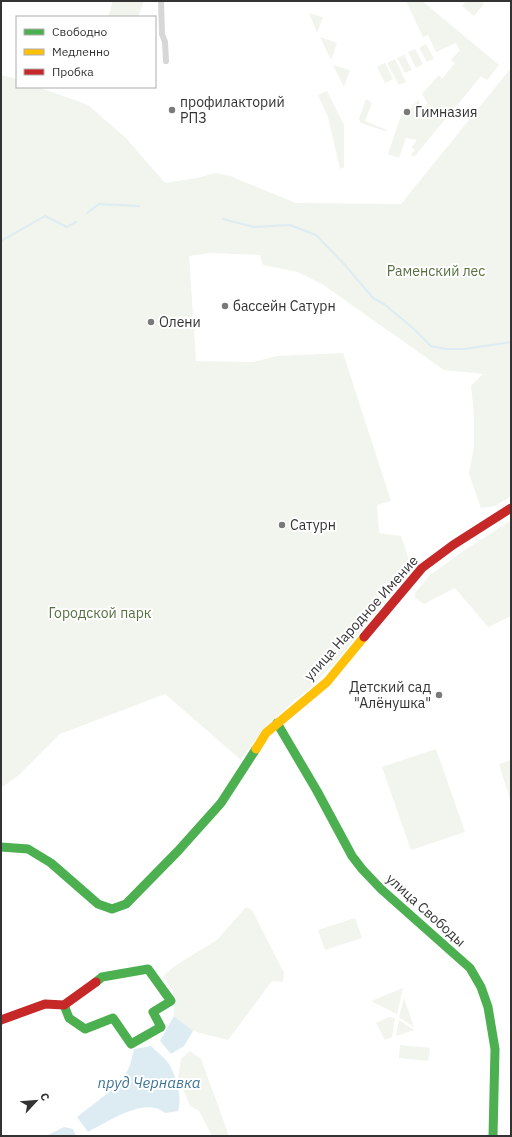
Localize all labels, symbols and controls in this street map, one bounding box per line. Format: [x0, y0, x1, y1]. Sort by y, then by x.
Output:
legend [16, 16, 156, 88]
text: Свободно [52, 24, 108, 39]
text: Медленно [52, 44, 110, 59]
text: Пробка [52, 64, 94, 79]
place label: профилакторий РПЗ [180, 93, 285, 127]
place label: Гимназия [415, 103, 478, 121]
marker: профилакторий РПЗ [167, 105, 177, 115]
marker: Гимназия [402, 107, 412, 117]
park label: Раменский лес [387, 262, 485, 280]
place label: бассейн Сатурн [233, 297, 336, 315]
marker: бассейн Сатурн [220, 301, 230, 311]
place label: Олени [159, 313, 201, 331]
marker: Олени [146, 317, 156, 327]
place label: Сатурн [290, 516, 336, 534]
marker: Сатурн [277, 520, 287, 530]
street label: улица Народное Имение [300, 551, 422, 684]
park label: Городской парк [49, 604, 152, 622]
place label: Детский сад "Алёнушка" [349, 678, 431, 712]
marker: Детский сад "Алёнушка" [434, 690, 444, 700]
street label: улица Свободы [383, 870, 469, 950]
water label: пруд Чернавка [97, 1073, 201, 1092]
north arrow [16, 1081, 56, 1121]
text: С [37, 1090, 53, 1103]

